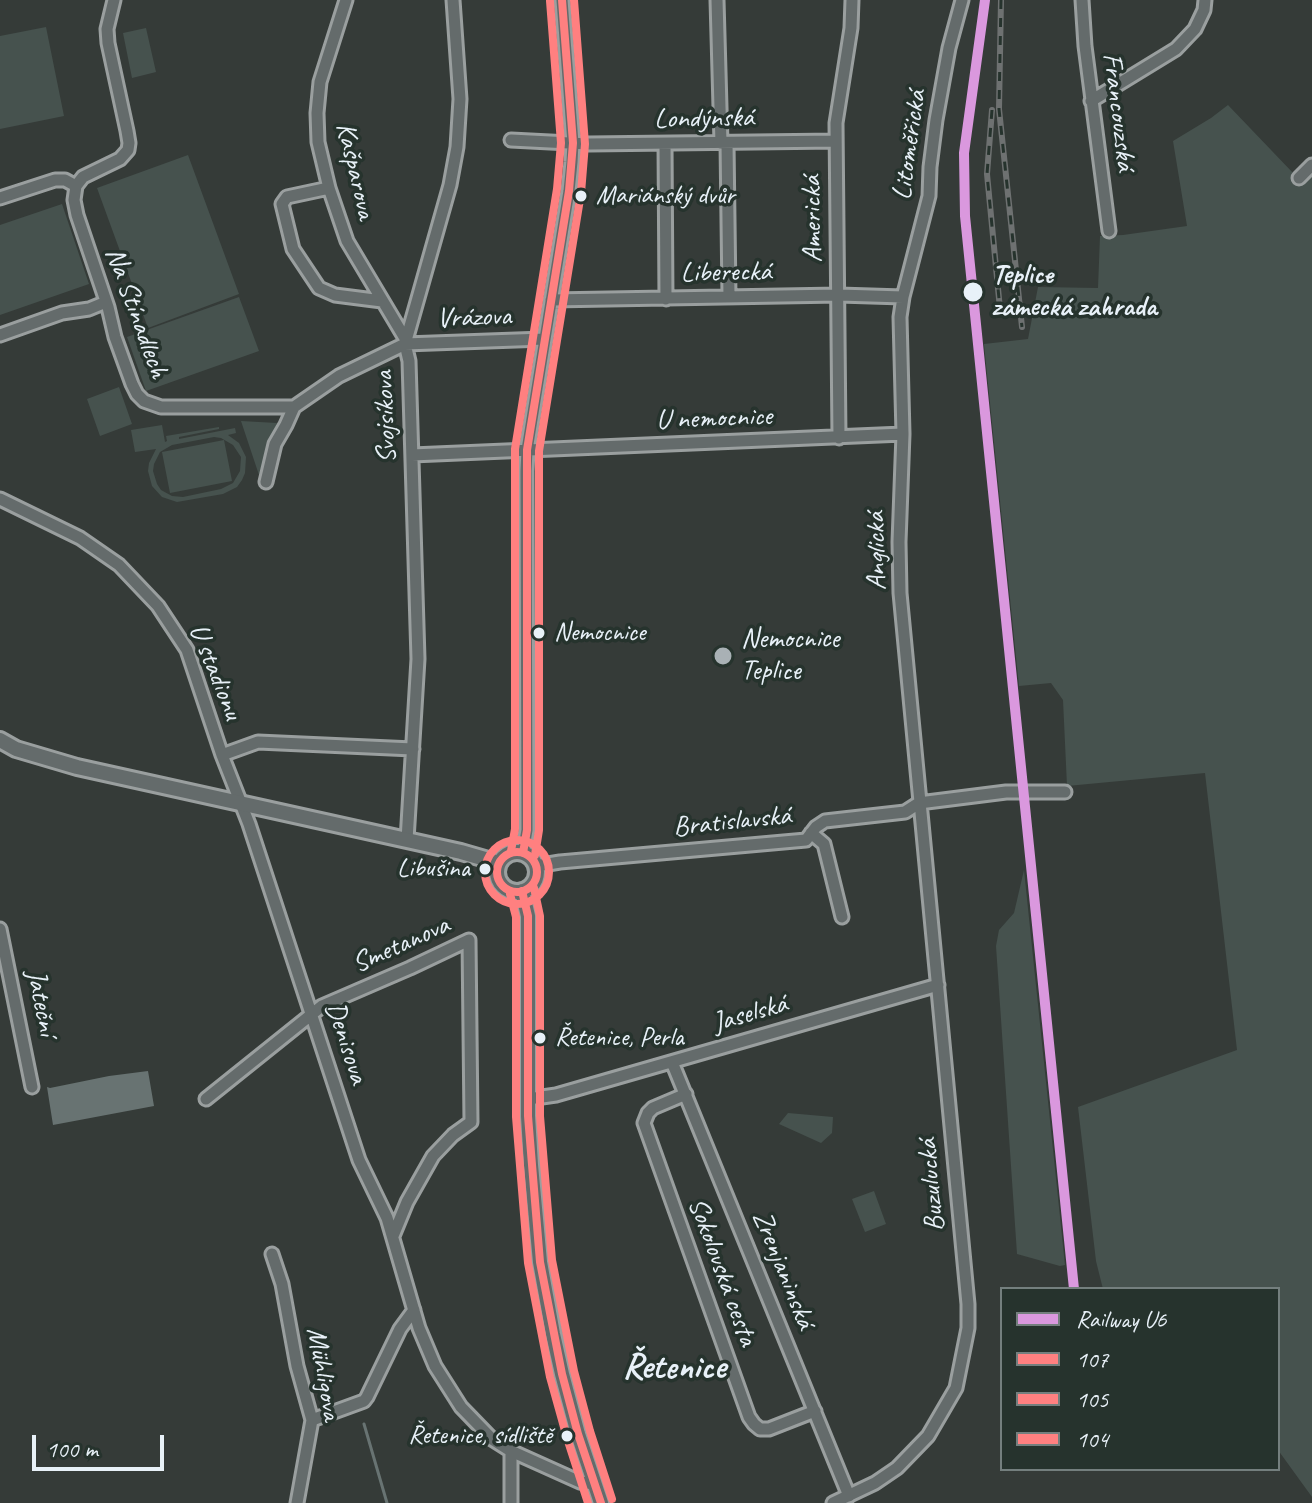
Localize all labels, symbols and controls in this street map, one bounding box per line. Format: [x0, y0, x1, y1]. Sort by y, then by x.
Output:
street label: Francouzská [1094, 51, 1142, 173]
street label: Litoměřická [886, 88, 934, 202]
street label: Londýnská [654, 101, 754, 137]
street label: Kašparova [328, 119, 382, 223]
street label: Americká [795, 175, 831, 263]
place label: Mariánský dvůr [596, 180, 735, 212]
marker: Mariánský dvůr [573, 188, 589, 204]
street label: Na Stínadlech [97, 243, 175, 383]
street label: Liberecká [680, 255, 772, 291]
place label: Teplice zámecká zahrada [992, 259, 1157, 325]
marker: Teplice zámecká zahrada [961, 280, 985, 304]
street label: Vrázova [436, 300, 512, 336]
street label: Svojsíkova [368, 370, 404, 464]
street label: U nemocnice [655, 400, 773, 438]
street label: Anglická [860, 511, 894, 591]
place label: Nemocnice [554, 617, 645, 649]
street label: U stadionu [181, 619, 249, 725]
place label: Nemocnice Teplice [741, 623, 839, 689]
marker: Nemocnice [531, 625, 547, 641]
marker: Nemocnice Teplice [712, 645, 734, 667]
street label: Bratislavská [671, 799, 793, 845]
place label: Libušina [397, 853, 470, 885]
marker: Libušina [477, 861, 493, 877]
street label: Smetanova [347, 909, 455, 981]
street label: Jateční [18, 967, 64, 1039]
street label: Jaselská [709, 987, 791, 1041]
street label: Denisova [317, 998, 375, 1088]
place label: Řetenice, Perla [555, 1022, 684, 1054]
marker: Řetenice, Perla [532, 1030, 548, 1046]
street label: Buzulucká [911, 1137, 953, 1233]
street label: Sokolovská cesta [680, 1193, 764, 1351]
street label: Zrenjaninská [744, 1206, 822, 1334]
legend [1000, 1287, 1280, 1471]
text: Railway U6 [1076, 1304, 1166, 1334]
street label: Mühligova [298, 1325, 348, 1423]
text: 107 [1076, 1344, 1108, 1374]
district label: Řetenice [622, 1347, 726, 1391]
text: 105 [1076, 1384, 1108, 1414]
scale bar [36, 1419, 168, 1469]
place label: Řetenice, sídliště [408, 1420, 552, 1452]
text: 104 [1076, 1424, 1108, 1454]
marker: Řetenice, sídliště [559, 1428, 575, 1444]
text: 100 m [46, 1434, 98, 1464]

